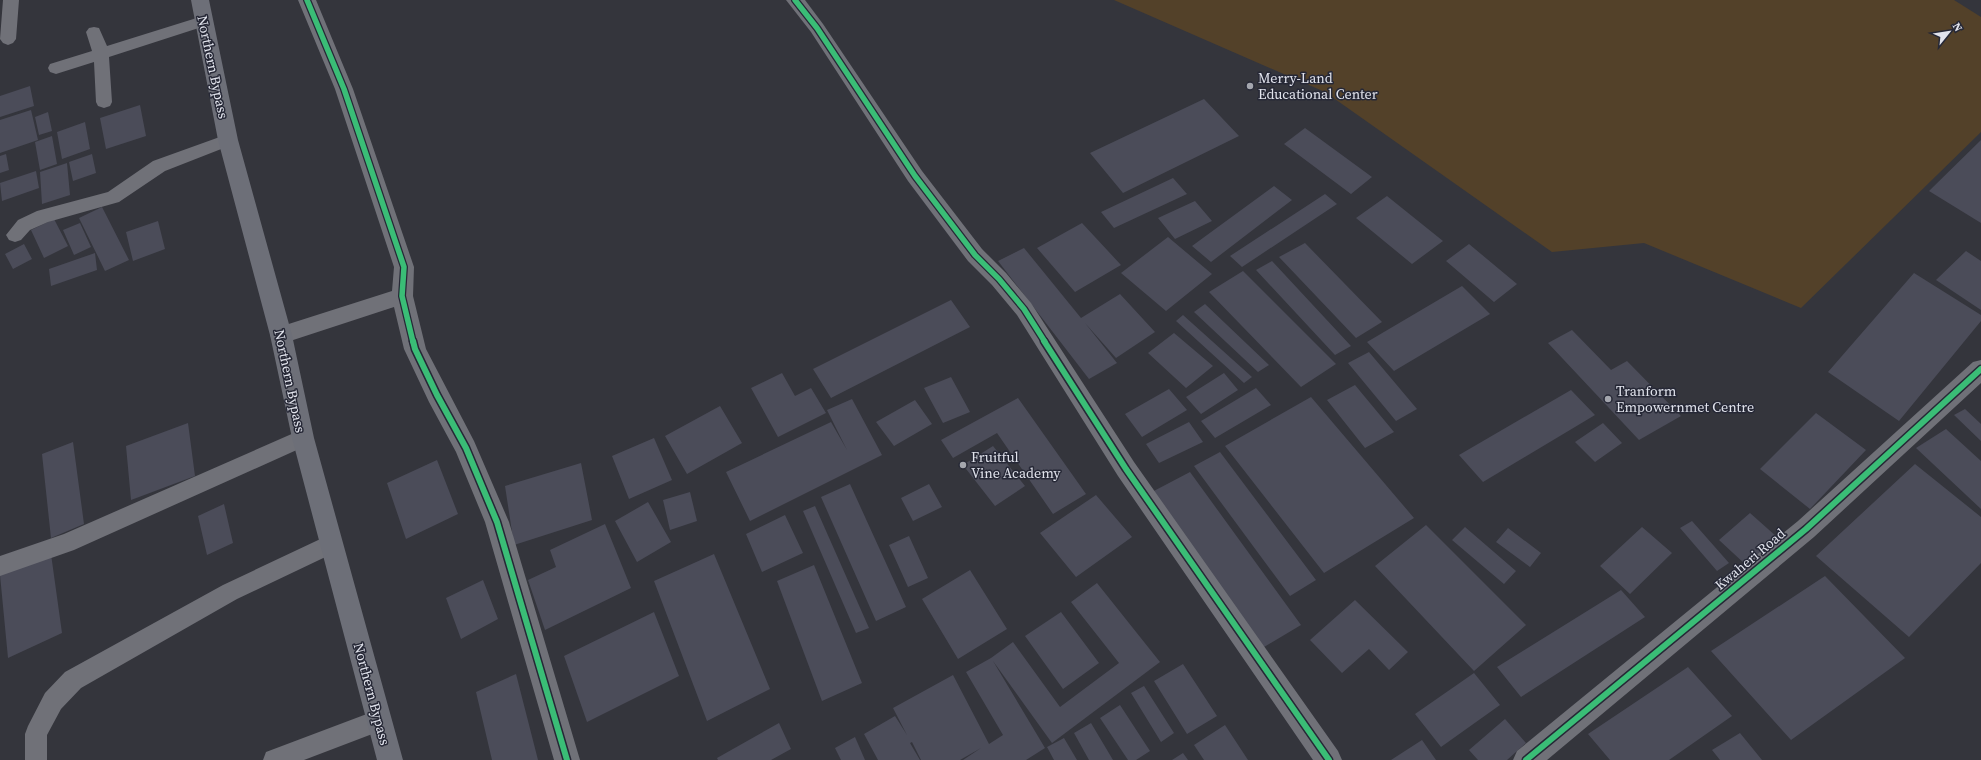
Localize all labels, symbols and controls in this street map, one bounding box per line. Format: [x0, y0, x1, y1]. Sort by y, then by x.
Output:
north arrow [1929, 12, 1969, 52]
street label: Northern Bypass [192, 14, 234, 120]
text: N [1949, 20, 1966, 34]
place label: Merry-Land Educational Center [1258, 68, 1378, 104]
marker: Merry-Land Educational Center [1245, 81, 1255, 91]
street label: Northern Bypass [269, 328, 311, 434]
place label: Tranform Empowernmet Centre [1616, 381, 1754, 417]
marker: Tranform Empowernmet Centre [1603, 394, 1613, 404]
place label: Fruitful Vine Academy [971, 447, 1061, 483]
marker: Fruitful Vine Academy [958, 460, 968, 470]
street label: Kwaheri Road [1710, 523, 1790, 595]
street label: Northern Bypass [349, 641, 395, 747]

